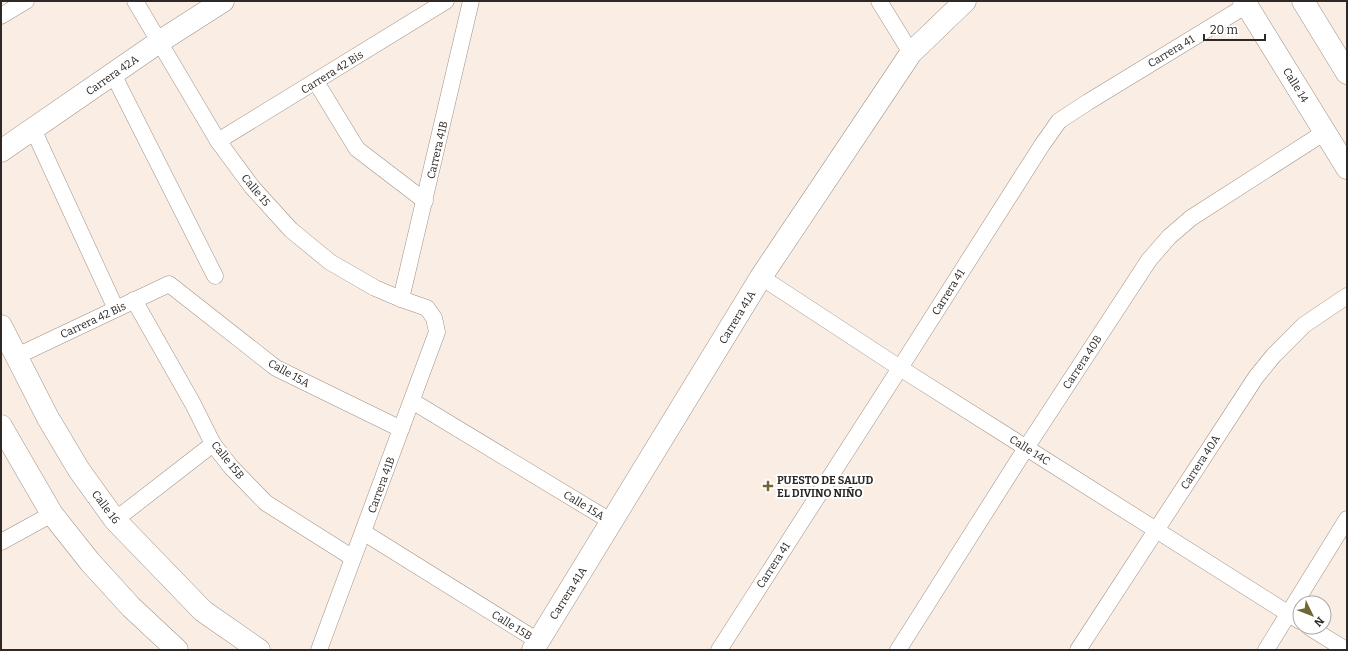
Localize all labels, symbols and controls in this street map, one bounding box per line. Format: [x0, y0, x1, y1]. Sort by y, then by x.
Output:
scale bar [1204, 16, 1265, 42]
text: 20 m [1210, 23, 1239, 37]
street label: Carrera 41 [1146, 32, 1197, 70]
street label: Carrera 42 Bis [299, 48, 366, 97]
street label: Carrera 42A [84, 52, 141, 98]
street label: Calle 14 [1280, 66, 1312, 105]
street label: Carrera 41B [425, 120, 450, 180]
street label: Calle 15 [238, 172, 273, 209]
street label: Carrera 41 [929, 266, 968, 318]
street label: Carrera 41A [716, 288, 758, 346]
street label: Carrera 42 Bis [58, 300, 128, 341]
street label: Carrera 40B [1060, 333, 1105, 392]
street label: Calle 15A [266, 357, 312, 390]
street label: Carrera 40A [1178, 432, 1223, 492]
street label: Calle 14C [1007, 433, 1052, 468]
street label: Calle 15B [208, 439, 247, 482]
street label: Carrera 41B [365, 455, 398, 515]
place label: PUESTO DE SALUD EL DIVINO NIÑO [777, 474, 873, 500]
marker: PUESTO DE SALUD EL DIVINO NIÑO [762, 480, 774, 492]
street label: Calle 16 [89, 488, 122, 527]
street label: Calle 15A [561, 488, 607, 523]
street label: Carrera 41 [754, 540, 793, 591]
street label: Carrera 41A [547, 564, 590, 622]
north arrow [1292, 595, 1332, 635]
street label: Calle 15B [489, 608, 534, 643]
text: N [1311, 614, 1327, 629]

